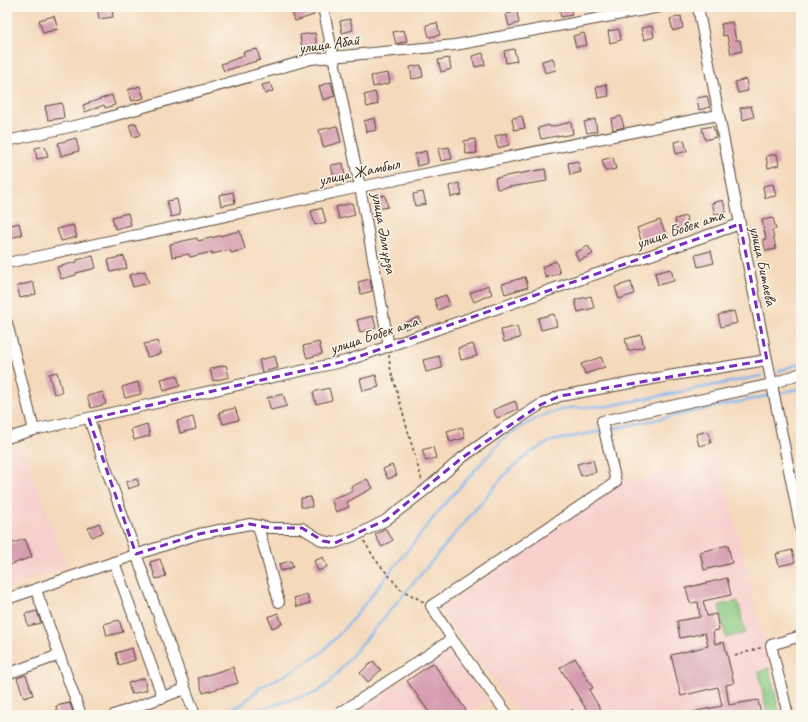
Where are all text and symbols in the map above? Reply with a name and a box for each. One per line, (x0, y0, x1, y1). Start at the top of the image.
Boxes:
street label: улица Абай (296, 30, 362, 58)
street label: улица Жамбыл (316, 153, 402, 190)
street label: улица Әлмұрза (367, 190, 401, 276)
street label: улица Бобек ата (633, 204, 727, 254)
street label: улица Битаева (745, 223, 781, 309)
street label: улица Бобек ата (326, 311, 421, 359)

